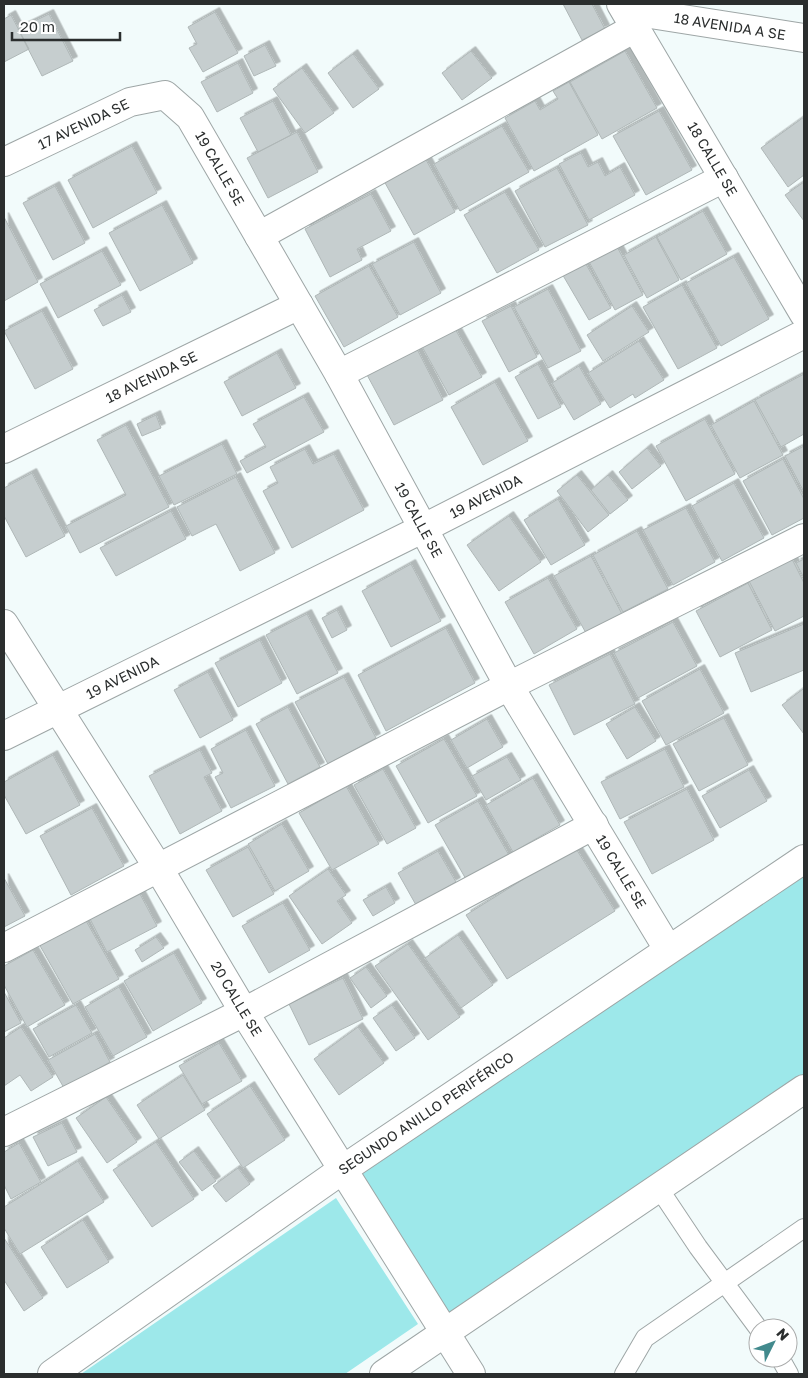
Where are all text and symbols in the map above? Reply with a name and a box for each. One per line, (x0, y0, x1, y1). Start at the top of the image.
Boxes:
street label: 18 AVENIDA A SE (673, 9, 787, 43)
scale bar (12, 10, 120, 42)
text: 20 m (20, 17, 55, 35)
street label: 17 AVENIDA SE (35, 95, 131, 153)
street label: 18 CALLE SE (685, 119, 741, 199)
street label: 19 CALLE SE (192, 128, 248, 208)
street label: 18 AVENIDA SE (103, 347, 200, 406)
street label: 19 AVENIDA (447, 470, 525, 522)
street label: 19 CALLE SE (392, 479, 446, 560)
street label: 19 AVENIDA (83, 652, 162, 702)
street label: 19 CALLE SE (593, 832, 650, 911)
street label: 20 CALLE SE (208, 958, 266, 1039)
street label: SEGUNDO ANILLO PERIFÉRICO (335, 1048, 517, 1178)
north arrow (748, 1318, 798, 1368)
text: N (773, 1324, 793, 1344)

